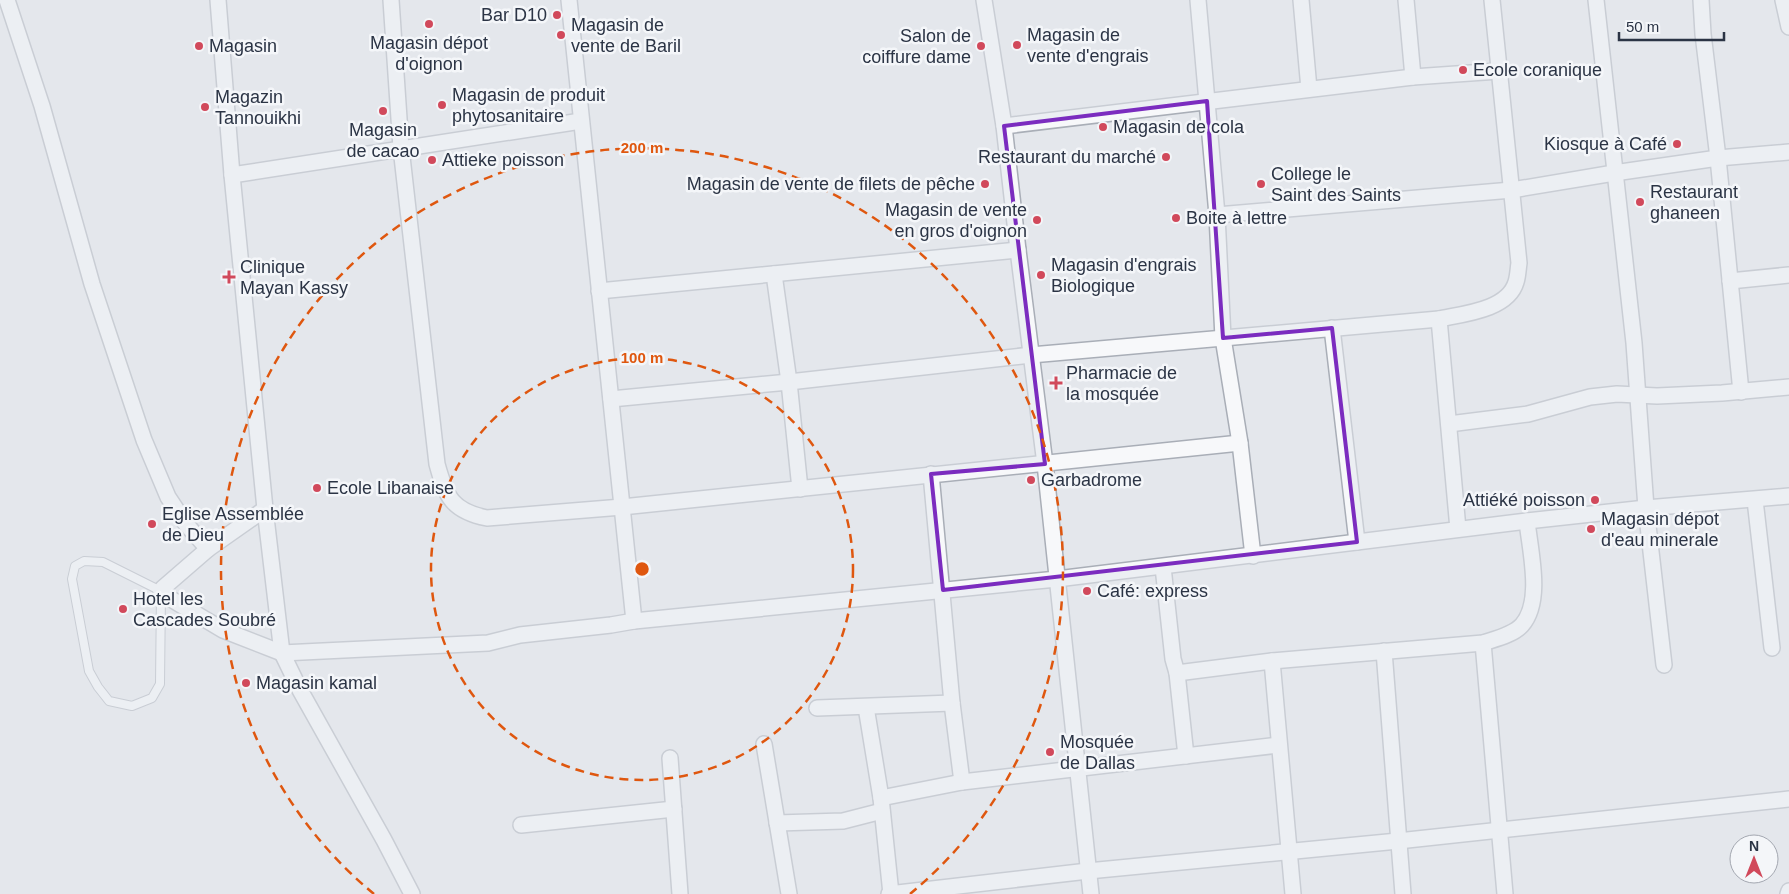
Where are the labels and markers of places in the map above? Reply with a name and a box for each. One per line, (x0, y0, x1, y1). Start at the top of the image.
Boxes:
place label: Bar D10 (481, 5, 547, 25)
marker: Bar D10 (551, 9, 563, 21)
place label: Magasin de vente de Baril (571, 15, 681, 56)
marker: Magasin dépot d'oignon (423, 18, 435, 30)
place label: Magasin de vente d'engrais (1027, 25, 1149, 66)
place label: Salon de coiffure dame (862, 26, 971, 67)
marker: Magasin de vente de Baril (555, 29, 567, 41)
place label: Magasin dépot d'oignon (370, 33, 488, 74)
place label: Magasin (209, 36, 277, 56)
marker: Magasin de vente d'engrais (1011, 39, 1023, 51)
marker: Magasin (193, 40, 205, 52)
marker: Salon de coiffure dame (975, 40, 987, 52)
place label: Ecole coranique (1473, 60, 1602, 80)
marker: Ecole coranique (1457, 64, 1469, 76)
place label: Magasin de produit phytosanitaire (452, 85, 605, 126)
place label: Magazin Tannouikhi (215, 87, 301, 128)
marker: Magasin de produit phytosanitaire (436, 99, 448, 111)
marker: Magazin Tannouikhi (199, 101, 211, 113)
marker: Magasin de cacao (377, 105, 389, 117)
place label: Magasin de cola (1113, 117, 1245, 137)
place label: Magasin de cacao (346, 120, 420, 161)
marker: Magasin de cola (1097, 121, 1109, 133)
place label: Kiosque à Café (1544, 134, 1667, 154)
marker: Kiosque à Café (1671, 138, 1683, 150)
place label: Restaurant du marché (978, 147, 1156, 167)
place label: Attieke poisson (442, 150, 564, 170)
marker: Restaurant du marché (1160, 151, 1172, 163)
marker: Attieke poisson (426, 154, 438, 166)
place label: College le Saint des Saints (1271, 164, 1401, 205)
place label: Magasin de vente de filets de pêche (687, 174, 975, 194)
marker: Magasin de vente de filets de pêche (979, 178, 991, 190)
marker: College le Saint des Saints (1255, 178, 1267, 190)
place label: Restaurant ghaneen (1650, 182, 1738, 223)
marker: Restaurant ghaneen (1634, 196, 1646, 208)
place label: Magasin de vente en gros d'oignon (885, 200, 1027, 241)
place label: Boite à lettre (1186, 208, 1287, 228)
marker: Boite à lettre (1170, 212, 1182, 224)
marker: Magasin de vente en gros d'oignon (1031, 214, 1043, 226)
place label: Magasin d'engrais Biologique (1051, 255, 1197, 296)
place label: Clinique Mayan Kassy (240, 257, 348, 298)
marker: Magasin d'engrais Biologique (1035, 269, 1047, 281)
marker: Clinique Mayan Kassy (222, 270, 236, 284)
place label: Pharmacie de la mosquée (1066, 363, 1177, 404)
marker: Pharmacie de la mosquée (1050, 377, 1062, 389)
place label: Garbadrome (1041, 470, 1142, 490)
marker: Garbadrome (1025, 474, 1037, 486)
place label: Ecole Libanaise (327, 478, 454, 498)
marker: Ecole Libanaise (311, 482, 323, 494)
place label: Attiéké poisson (1463, 490, 1585, 510)
marker: Attiéké poisson (1589, 494, 1601, 506)
place label: Eglise Assemblée de Dieu (162, 504, 304, 545)
place label: Magasin dépot d'eau minerale (1601, 509, 1719, 550)
marker: Eglise Assemblée de Dieu (146, 518, 158, 530)
marker: Magasin dépot d'eau minerale (1585, 523, 1597, 535)
centre of rings (633, 560, 651, 578)
place label: Café: express (1097, 581, 1208, 601)
marker: Café: express (1081, 585, 1093, 597)
place label: Hotel les Cascades Soubré (133, 589, 276, 630)
marker: Hotel les Cascades Soubré (117, 603, 129, 615)
place label: Magasin kamal (256, 673, 377, 693)
marker: Magasin kamal (240, 677, 252, 689)
place label: Mosquée de Dallas (1060, 732, 1135, 773)
marker: Mosquée de Dallas (1044, 746, 1056, 758)

